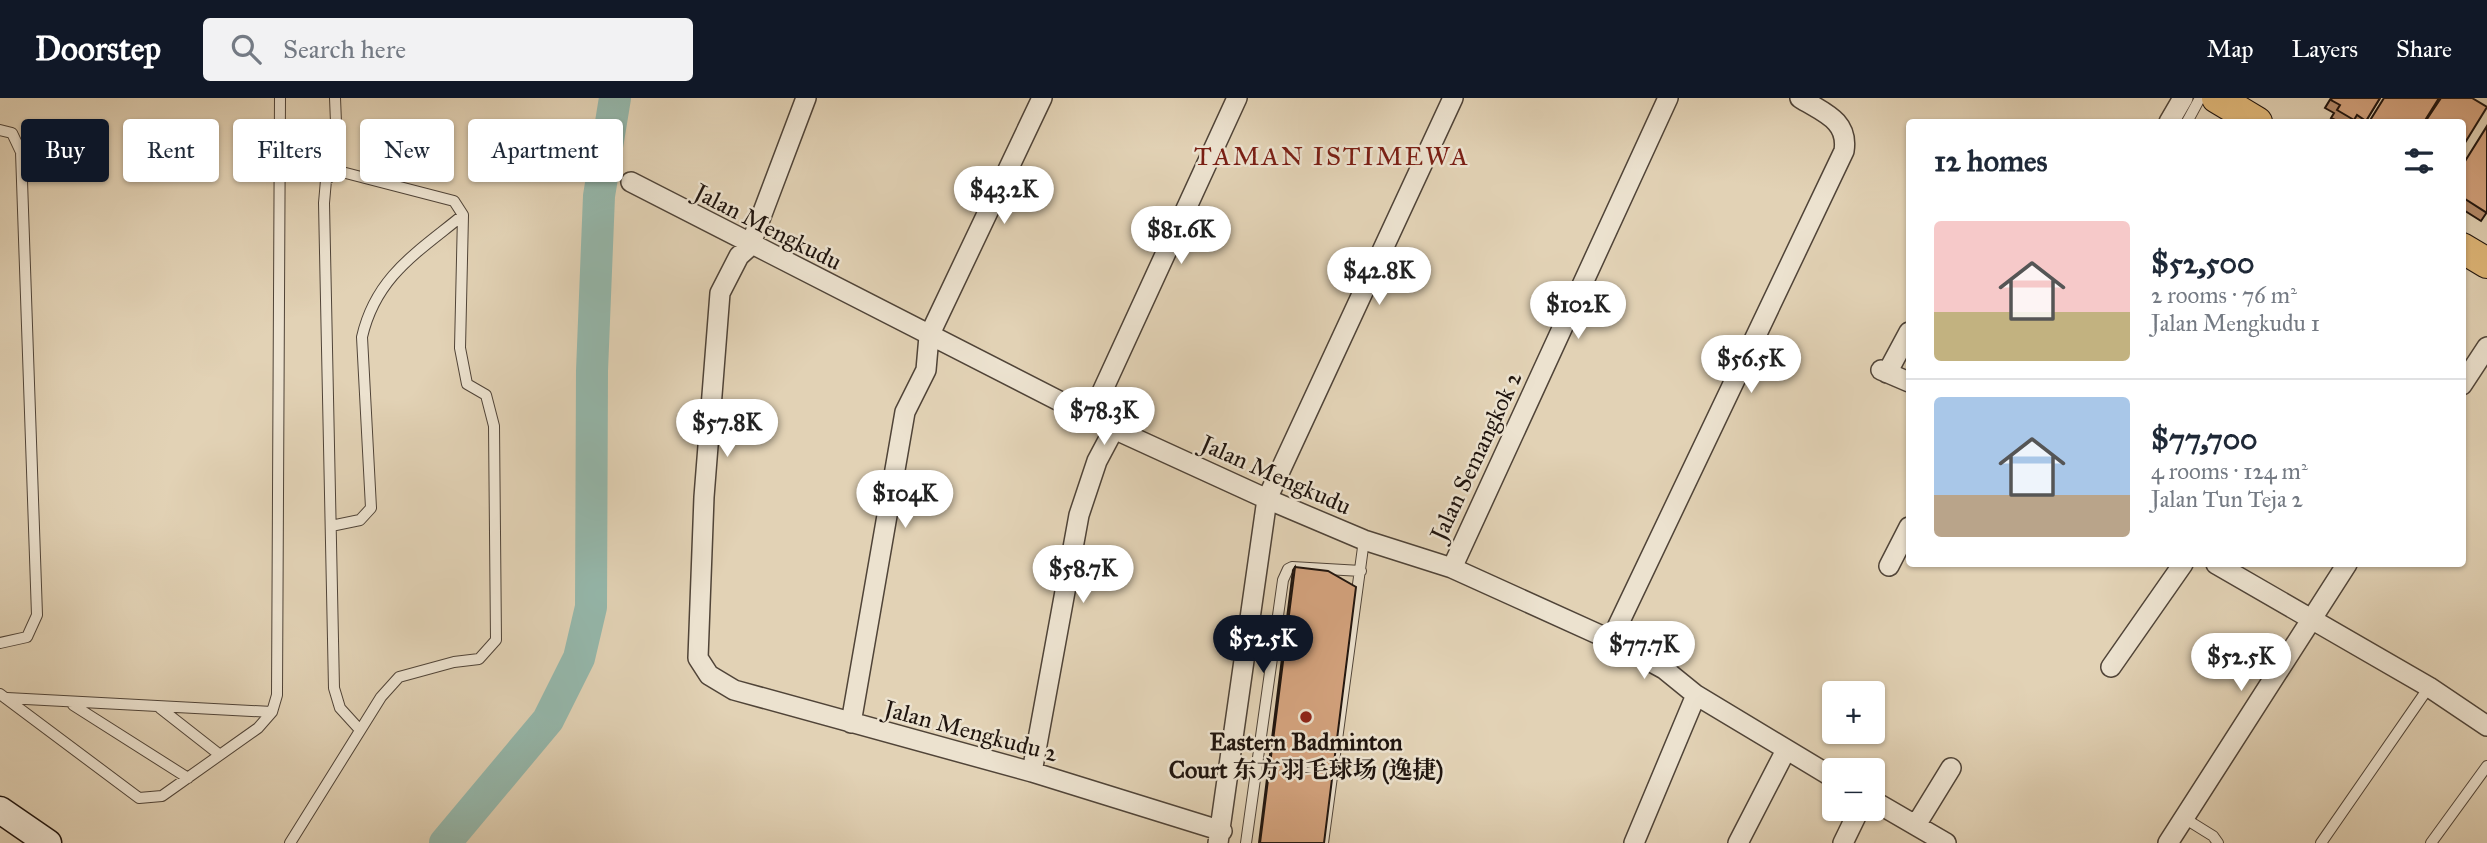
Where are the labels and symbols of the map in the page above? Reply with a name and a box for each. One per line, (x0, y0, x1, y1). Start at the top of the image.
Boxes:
district label: TAMAN ISTIMEWA (1194, 140, 1470, 172)
pin: $43.2K (947, 166, 1061, 226)
street label: Jalan Mengkudu (687, 176, 847, 277)
pin: $81.6K (1124, 206, 1238, 266)
pin: $42.8K (1322, 248, 1436, 307)
pin: $102K (1529, 282, 1627, 341)
pin: $56.5K (1694, 336, 1808, 395)
street label: Jalan Semangkok 2 (1422, 366, 1528, 548)
pin: $78.3K (1047, 388, 1161, 447)
pin: $57.8K (670, 400, 784, 459)
street label: Jalan Mengkudu (1193, 427, 1356, 522)
pin: $104K (856, 470, 954, 530)
pin: $58.7K (1026, 546, 1140, 605)
pin: $52.5K (1206, 616, 1320, 675)
pin: $77.7K (1587, 622, 1701, 681)
pin: $52.5K (2184, 634, 2298, 693)
street label: Jalan Mengkudu 2 (878, 693, 1061, 769)
marker: Eastern Badminton Court 东方羽毛球场 (逸捷) (1298, 709, 1314, 725)
place label: Eastern Badminton Court 东方羽毛球场 (逸捷) (1169, 727, 1443, 785)

